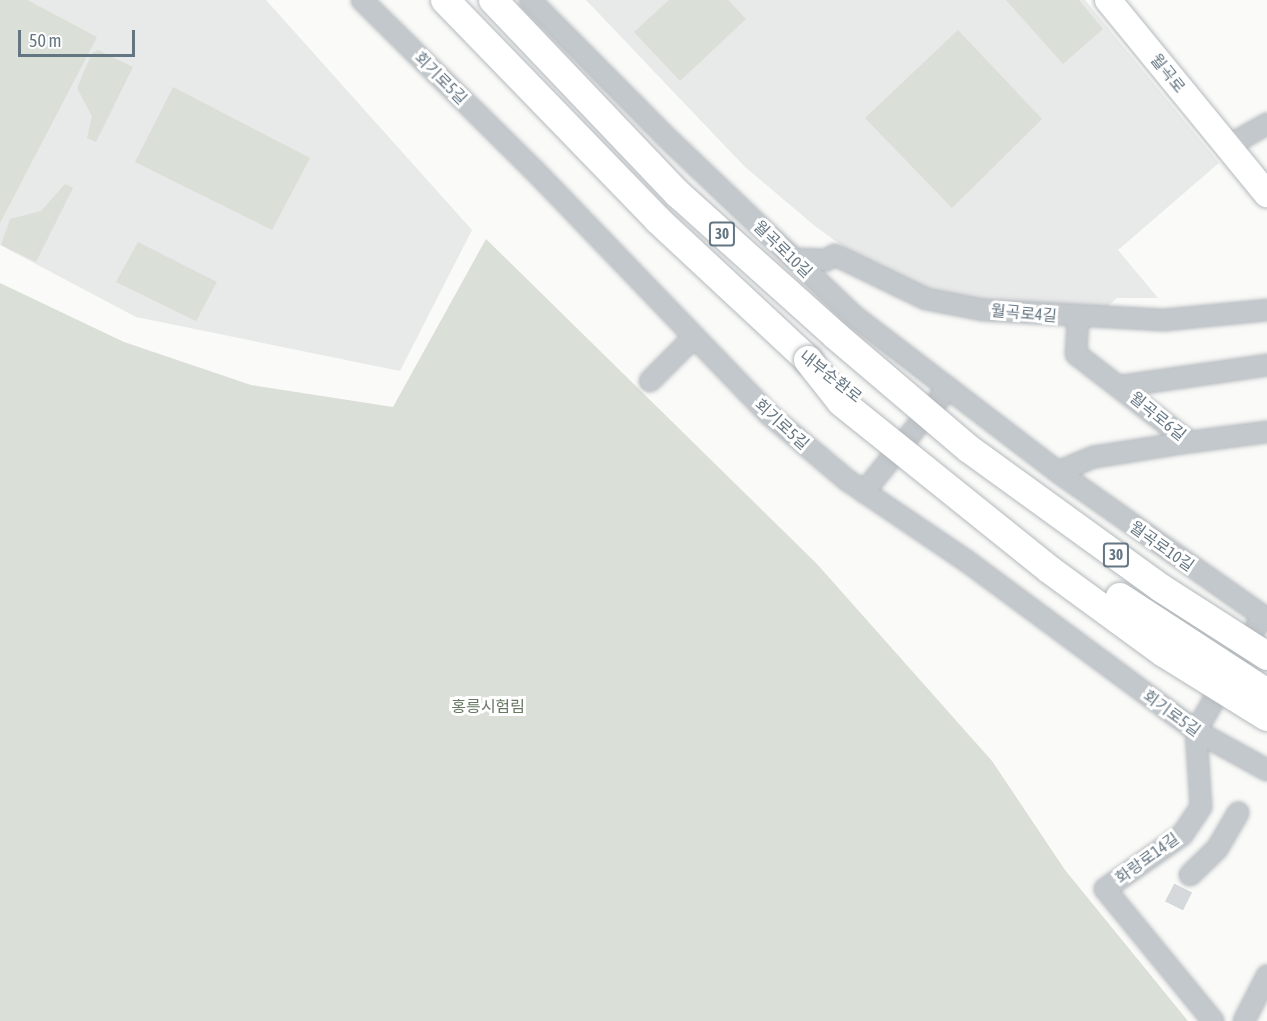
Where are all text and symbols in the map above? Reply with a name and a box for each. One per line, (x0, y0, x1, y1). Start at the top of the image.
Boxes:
scale bar (21, 18, 138, 56)
text: 50 m (29, 30, 61, 51)
street label: 회기로5길 (411, 48, 471, 108)
street label: 월곡로 (1147, 50, 1189, 96)
street label: 월곡로10길 (750, 216, 816, 282)
road number: 30 (708, 222, 736, 246)
street label: 월곡로4길 (990, 301, 1058, 325)
street label: 내부순환로 (796, 346, 866, 406)
street label: 월곡로6길 (1126, 388, 1190, 444)
street label: 회기로5길 (751, 395, 813, 453)
street label: 월곡로10길 (1126, 517, 1198, 575)
road number: 30 (1102, 543, 1130, 567)
street label: 회기로5길 (1139, 686, 1205, 740)
park label: 홍릉시험림 (451, 696, 525, 716)
street label: 화랑로14길 (1111, 829, 1183, 887)

